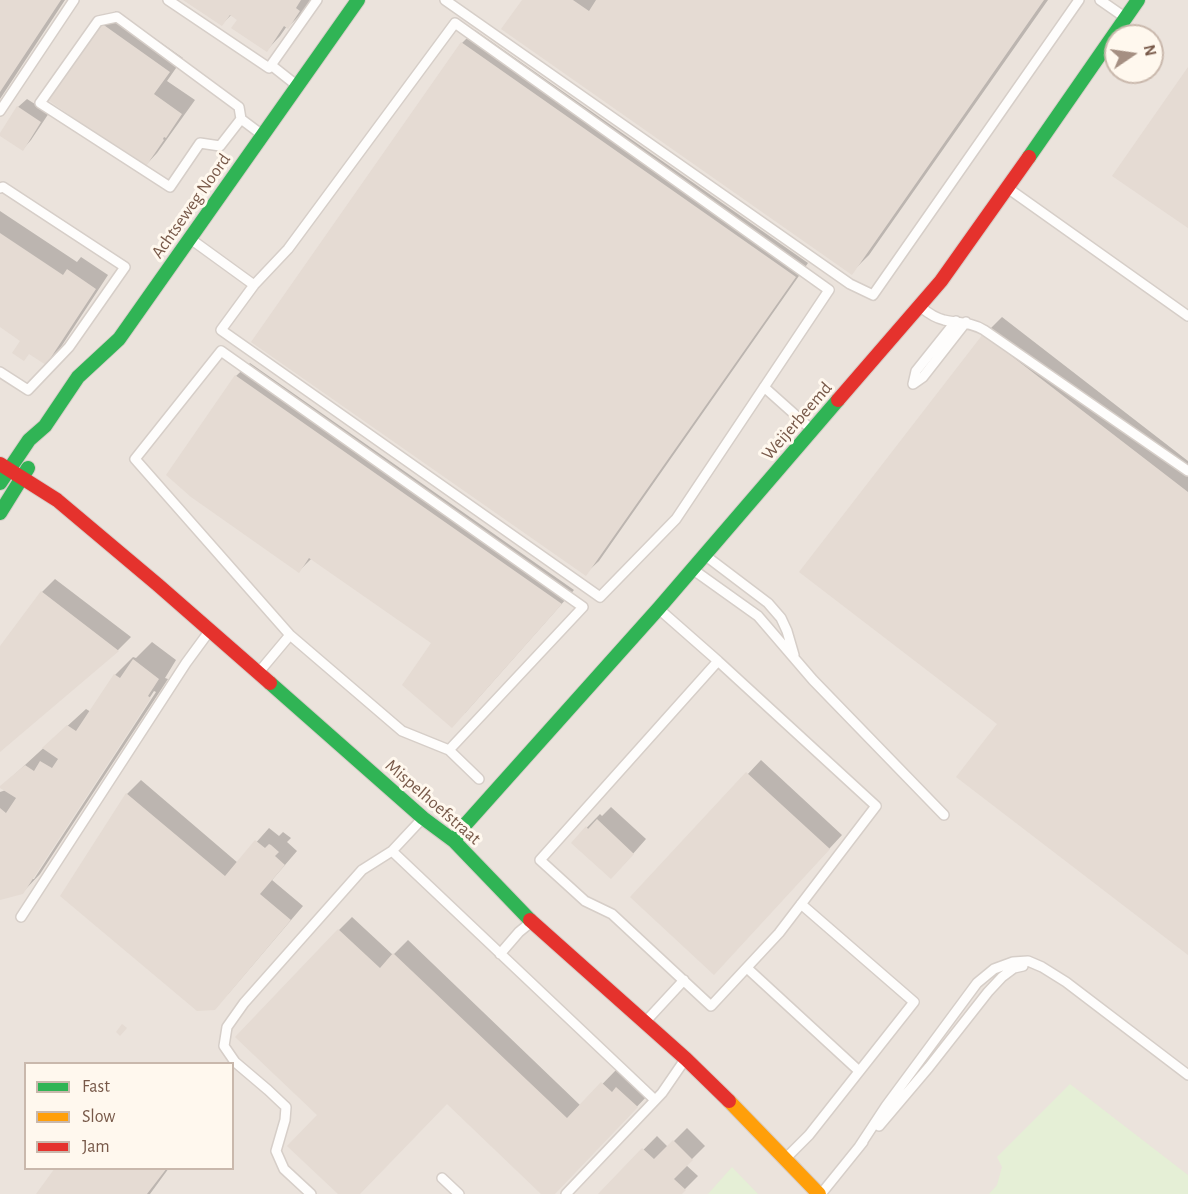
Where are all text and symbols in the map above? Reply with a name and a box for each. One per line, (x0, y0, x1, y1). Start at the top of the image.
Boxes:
north arrow (1104, 24, 1164, 84)
text: N (1141, 43, 1159, 58)
street label: Achtseweg Noord (147, 149, 235, 263)
street label: Weijerbeemd (757, 378, 837, 464)
street label: Mispelhoefstraat (381, 755, 485, 849)
legend (24, 1062, 234, 1170)
text: Fast (82, 1078, 110, 1096)
text: Slow (82, 1108, 115, 1126)
text: Jam (82, 1138, 110, 1156)

